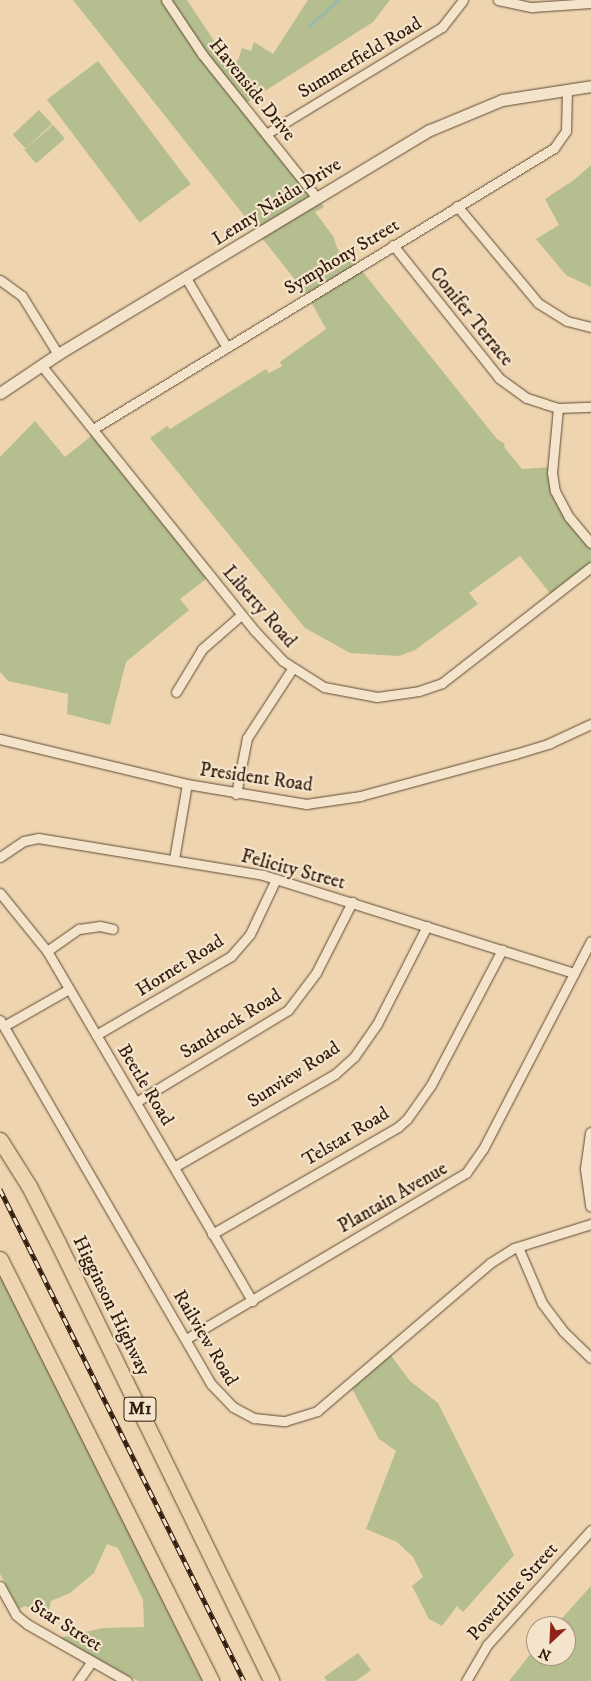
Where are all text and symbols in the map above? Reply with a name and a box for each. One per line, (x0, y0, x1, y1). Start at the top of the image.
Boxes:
street label: Summerfield Road (294, 12, 426, 104)
street label: Havenside Drive (204, 34, 300, 146)
street label: Lenny Naidu Drive (208, 153, 346, 251)
street label: Symphony Street (281, 214, 403, 300)
street label: Conifer Terrace (424, 263, 518, 371)
street label: Liberty Road (217, 561, 301, 653)
street label: President Road (198, 759, 314, 797)
street label: Felicity Street (238, 845, 348, 895)
street label: Hornet Road (132, 930, 228, 1002)
street label: Sandrock Road (176, 984, 286, 1064)
street label: Sunview Road (243, 1037, 345, 1113)
street label: Beetle Road (112, 1040, 178, 1130)
street label: Telstar Road (299, 1102, 393, 1172)
street label: Plantain Avenue (334, 1158, 452, 1238)
street label: Higginson Highway (67, 1232, 155, 1380)
street label: Railview Road (167, 1286, 243, 1390)
road number: M1 (122, 1394, 158, 1425)
street label: Powerline Street (463, 1538, 563, 1646)
street label: Star Street (26, 1595, 106, 1657)
north arrow (526, 1616, 576, 1666)
text: N (536, 1643, 554, 1664)

